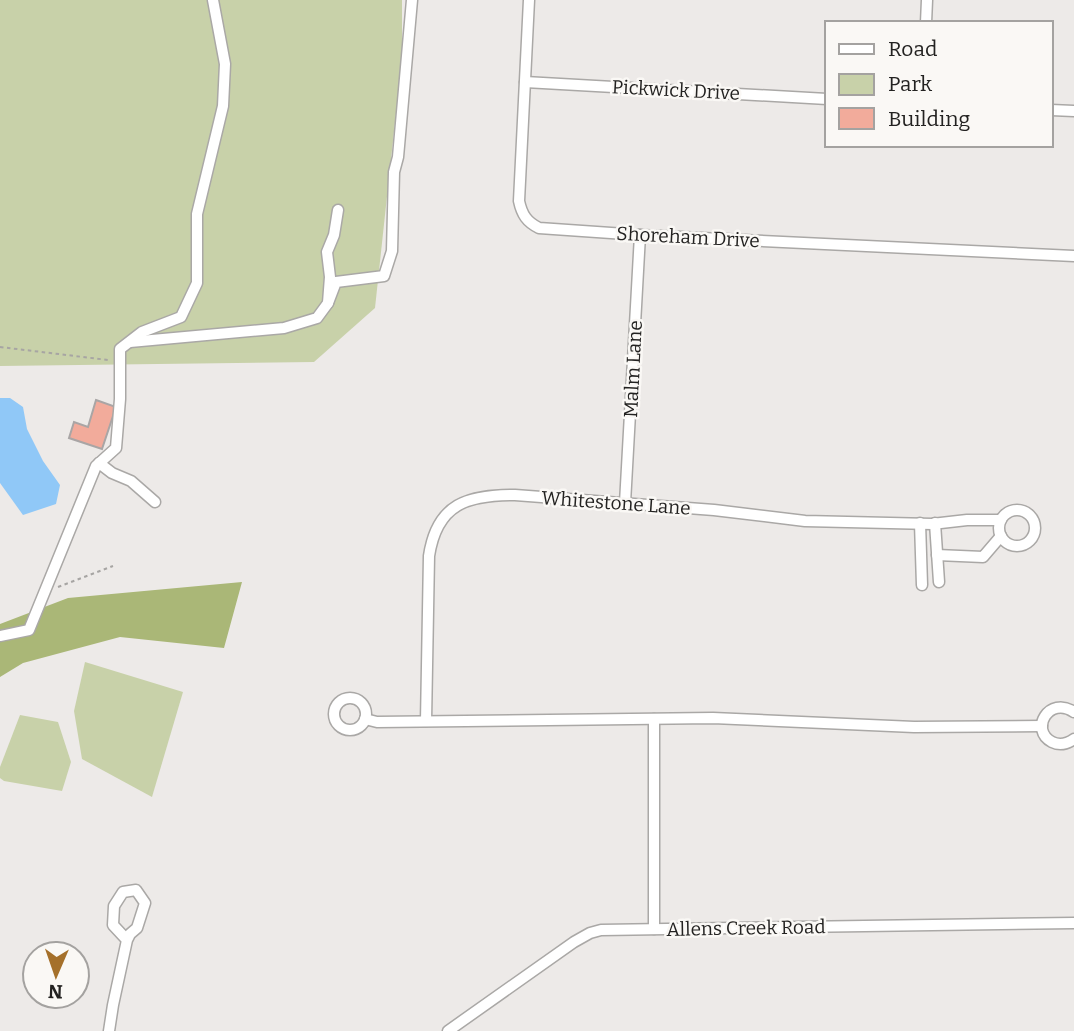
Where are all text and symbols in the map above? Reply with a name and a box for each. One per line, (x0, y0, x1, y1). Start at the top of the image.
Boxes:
legend (825, 21, 1053, 147)
text: Road (888, 36, 937, 62)
text: Park (888, 71, 932, 97)
street label: Pickwick Drive (611, 75, 741, 105)
text: Building (888, 106, 971, 132)
street label: Shoreham Drive (616, 222, 760, 252)
street label: Malm Lane (619, 320, 647, 418)
street label: Whitestone Lane (541, 486, 691, 520)
street label: Allens Creek Road (666, 915, 826, 941)
north arrow (21, 940, 91, 1010)
text: N (47, 980, 63, 1003)

